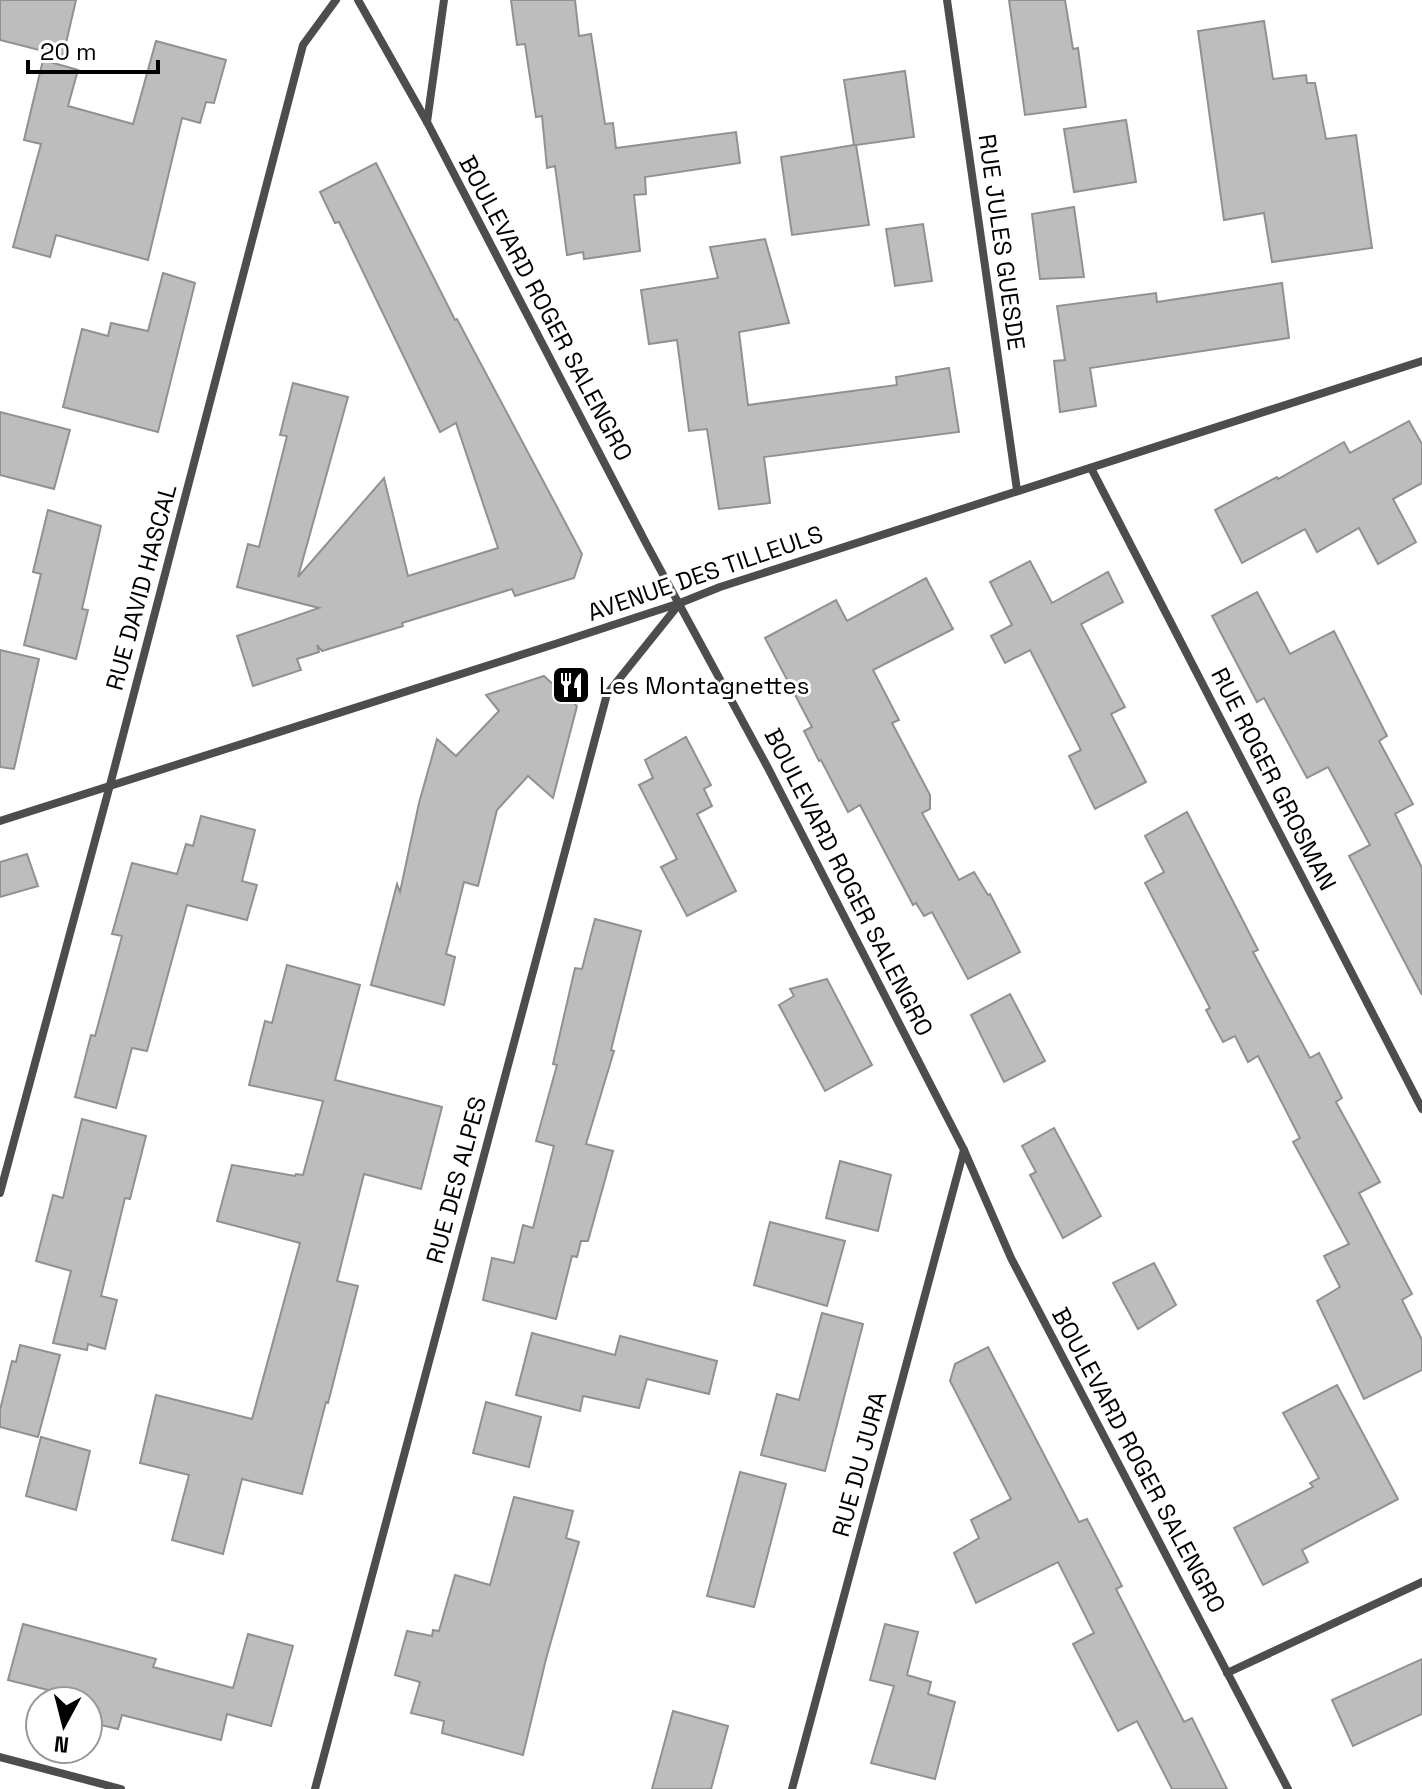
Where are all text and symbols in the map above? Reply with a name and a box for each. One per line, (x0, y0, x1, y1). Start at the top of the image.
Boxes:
scale bar (28, 24, 158, 74)
text: 20 m (40, 36, 97, 67)
street label: RUE JULES GUESDE (971, 132, 1033, 352)
street label: BOULEVARD ROGER SALENGRO (452, 150, 640, 466)
street label: RUE DAVID HASCAL (99, 481, 183, 693)
street label: AVENUE DES TILLEULS (583, 518, 827, 628)
street label: RUE ROGER GROSMAN (1204, 662, 1344, 896)
restaurant icon: Les Montagnettes (550, 664, 592, 706)
place label: Les Montagnettes (599, 670, 809, 701)
street label: BOULEVARD ROGER SALENGRO (758, 723, 940, 1041)
street label: RUE DES ALPES (419, 1093, 493, 1267)
street label: BOULEVARD ROGER SALENGRO (1045, 1302, 1233, 1618)
street label: RUE DU JURA (825, 1388, 893, 1540)
north arrow (24, 1685, 104, 1765)
text: N (53, 1730, 71, 1760)

